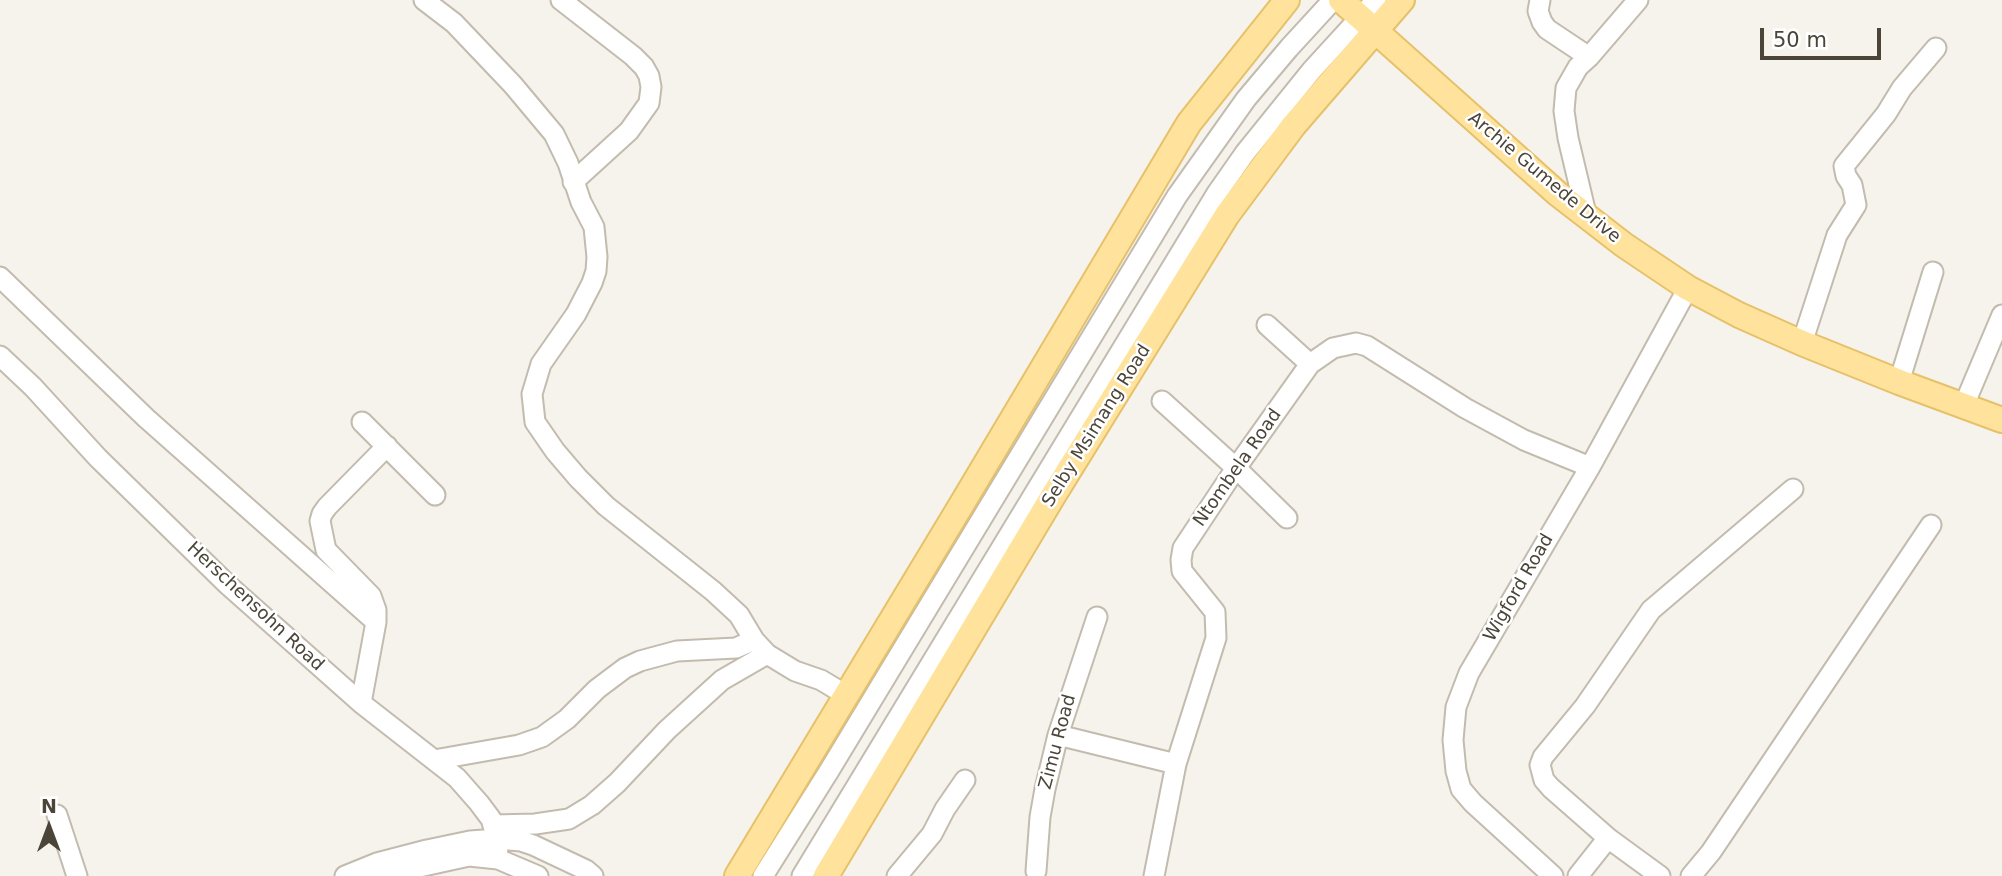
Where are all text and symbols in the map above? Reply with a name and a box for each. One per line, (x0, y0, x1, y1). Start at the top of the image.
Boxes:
scale bar (1764, 14, 1885, 58)
text: 50 m (1773, 28, 1827, 52)
street label: Archie Gumede Drive (1463, 108, 1625, 248)
street label: Selby Msimang Road (1038, 341, 1156, 511)
street label: Ntombela Road (1189, 405, 1287, 531)
street label: Wigford Road (1480, 530, 1558, 646)
street label: Herschensohn Road (182, 538, 328, 676)
street label: Zimu Road (1035, 692, 1081, 792)
north arrow (14, 792, 84, 862)
text: N (41, 795, 57, 817)

